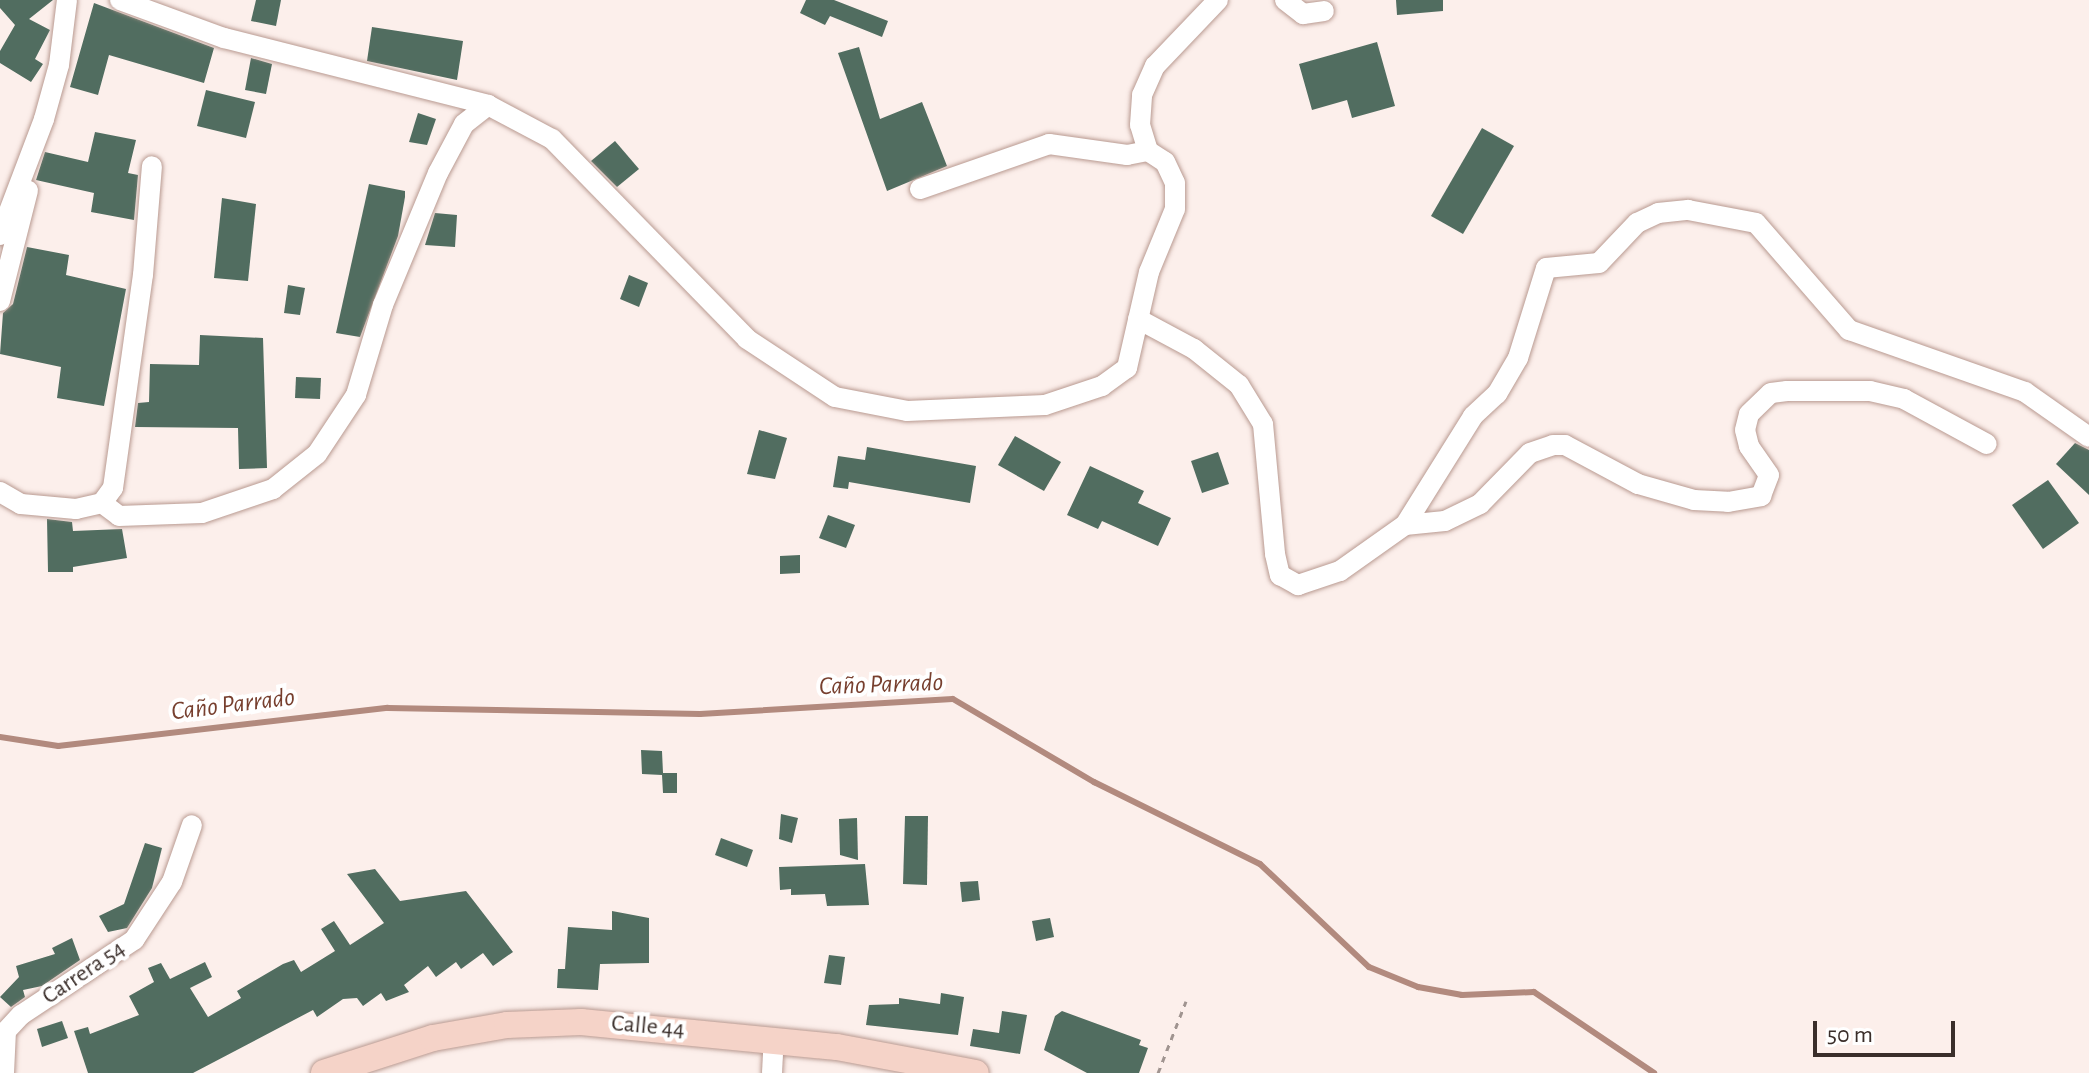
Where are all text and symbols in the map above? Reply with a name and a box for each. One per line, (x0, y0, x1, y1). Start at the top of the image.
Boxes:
water label: Caño Parrado (818, 667, 944, 703)
water label: Caño Parrado (169, 682, 297, 728)
street label: Carrera 54 (37, 935, 131, 1011)
scale bar (1817, 1005, 1959, 1055)
street label: Calle 44 (610, 1009, 686, 1045)
text: 50 m (1827, 1023, 1873, 1047)

